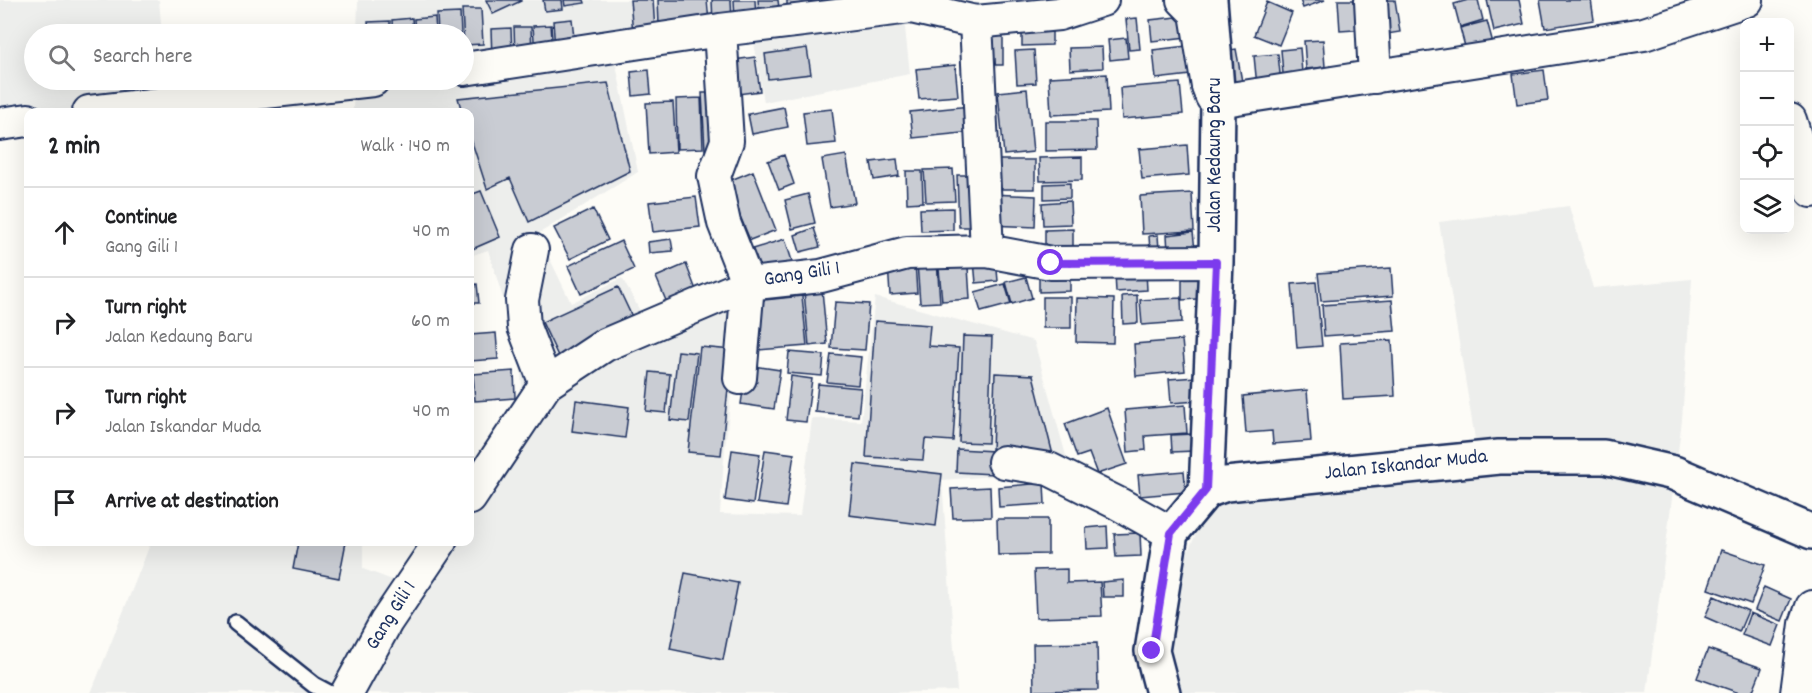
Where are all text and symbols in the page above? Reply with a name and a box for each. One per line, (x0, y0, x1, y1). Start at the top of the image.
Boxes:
map controls (1740, 18, 1794, 234)
button: + (1740, 18, 1794, 72)
search box (24, 24, 474, 90)
icon: search (45, 41, 78, 74)
text: Search here (93, 42, 192, 73)
button: − (1740, 72, 1794, 126)
street label: Jalan Kedaung Baru (1201, 78, 1231, 232)
button: locate (1740, 126, 1794, 180)
text: 2 min (48, 129, 100, 166)
text: Walk · 140 m (361, 133, 450, 161)
button: layers (1740, 180, 1794, 234)
text: Continue (105, 203, 177, 234)
icon: ahead (48, 216, 81, 249)
text: 40 m (412, 218, 450, 246)
text: Gang Gili 1 (105, 234, 178, 262)
route start (1037, 249, 1063, 275)
street label: Gang Gili 1 (762, 254, 842, 296)
text: Turn right (105, 293, 187, 324)
icon: right (48, 306, 81, 339)
text: 60 m (411, 308, 450, 336)
text: Jalan Kedaung Baru (105, 324, 253, 352)
text: Turn right (105, 383, 187, 414)
icon: right (48, 396, 81, 429)
text: 40 m (412, 398, 450, 426)
text: Jalan Iskandar Muda (105, 414, 261, 442)
street label: Jalan Iskandar Muda (1323, 442, 1490, 489)
icon: arrive (48, 486, 81, 519)
text: Arrive at destination (105, 487, 279, 518)
street label: Gang Gili 1 (359, 575, 425, 657)
route end (1138, 637, 1164, 663)

